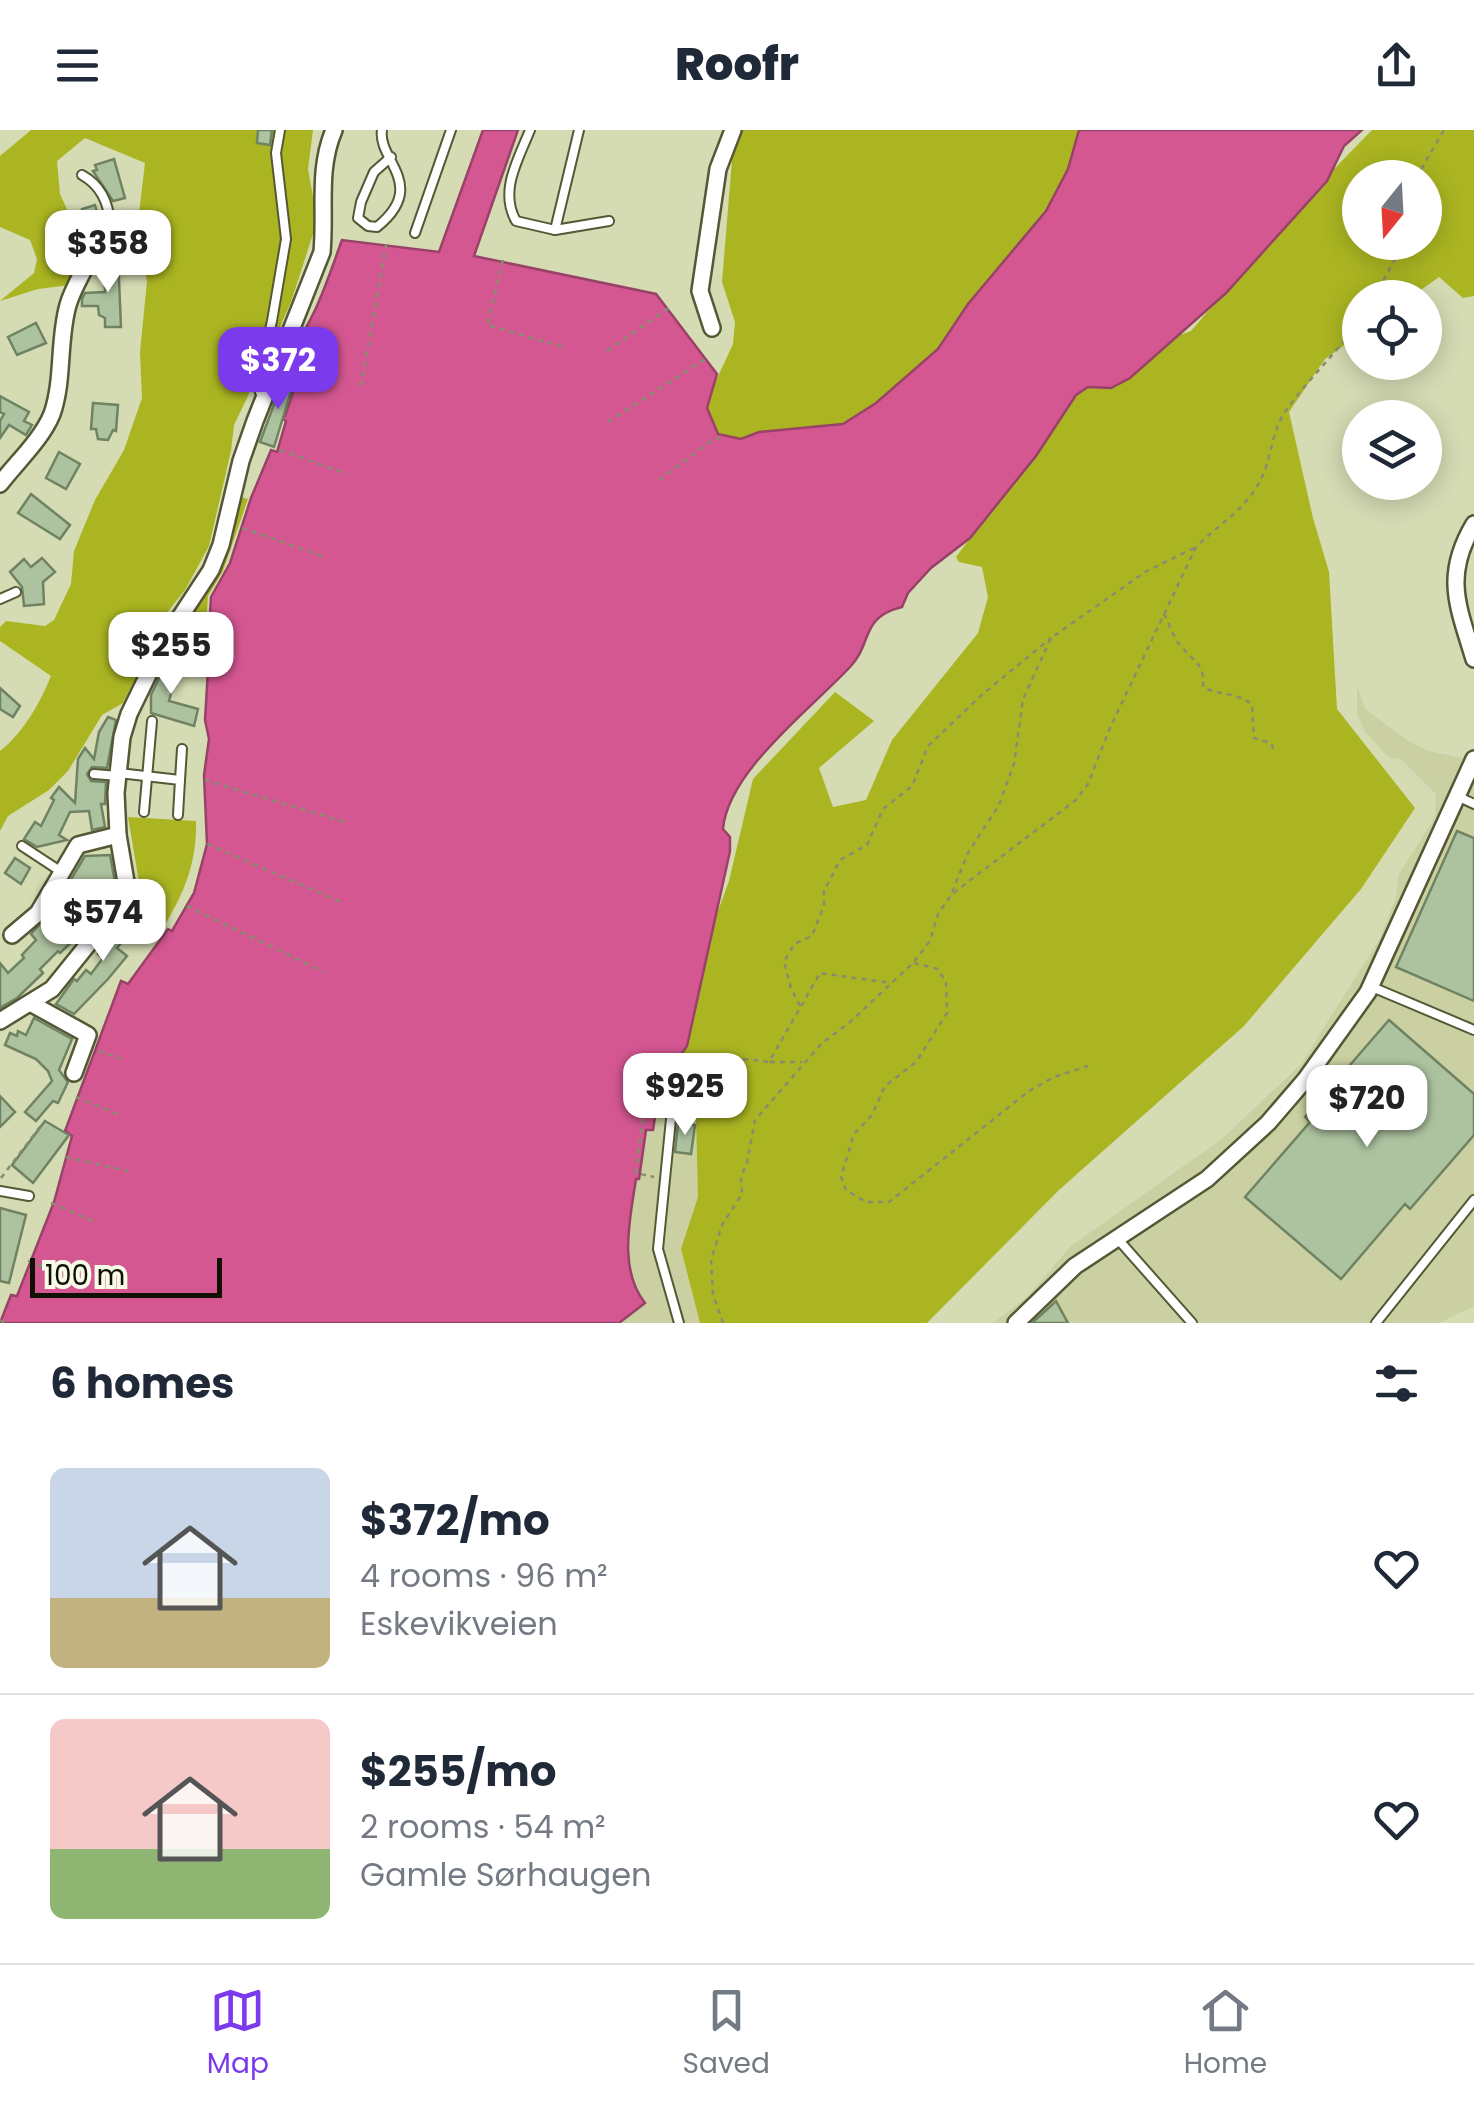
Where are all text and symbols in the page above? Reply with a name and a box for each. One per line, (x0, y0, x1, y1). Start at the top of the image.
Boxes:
text: Roofr (675, 33, 799, 96)
icon: menu (50, 38, 105, 93)
icon: share (1369, 38, 1424, 93)
north arrow (1342, 160, 1442, 260)
map controls (1342, 160, 1442, 500)
pin: $358 (49, 210, 167, 295)
text: $358 (67, 220, 149, 265)
button: locate (1342, 280, 1442, 380)
pin: $372 (219, 327, 337, 412)
text: $372 (240, 337, 316, 382)
button: layers (1342, 400, 1442, 500)
pin: $255 (112, 612, 230, 697)
text: $255 (131, 622, 211, 667)
pin: $574 (44, 879, 162, 964)
text: $574 (63, 889, 143, 934)
pin: $925 (626, 1053, 744, 1138)
text: $925 (645, 1063, 725, 1108)
pin: $720 (1308, 1065, 1426, 1150)
text: $720 (1328, 1075, 1406, 1120)
scale bar (30, 1253, 222, 1298)
text: 100 m (45, 1256, 125, 1295)
text: 6 homes (50, 1354, 235, 1413)
icon: filters (1369, 1356, 1424, 1411)
text: $372/mo (360, 1491, 550, 1550)
icon: home (130, 1508, 250, 1628)
icon: heart (1369, 1541, 1424, 1596)
text: 4 rooms · 96 m² (360, 1553, 608, 1598)
text: Eskevikveien (360, 1601, 558, 1646)
text: $255/mo (360, 1742, 556, 1801)
icon: home (130, 1759, 250, 1879)
icon: heart (1369, 1792, 1424, 1847)
text: 2 rooms · 54 m² (360, 1804, 606, 1849)
text: Gamle Sørhaugen (360, 1852, 652, 1897)
tab: Map (207, 1983, 269, 2085)
tab: Saved (683, 1983, 770, 2085)
tab: Home (1184, 1983, 1267, 2085)

